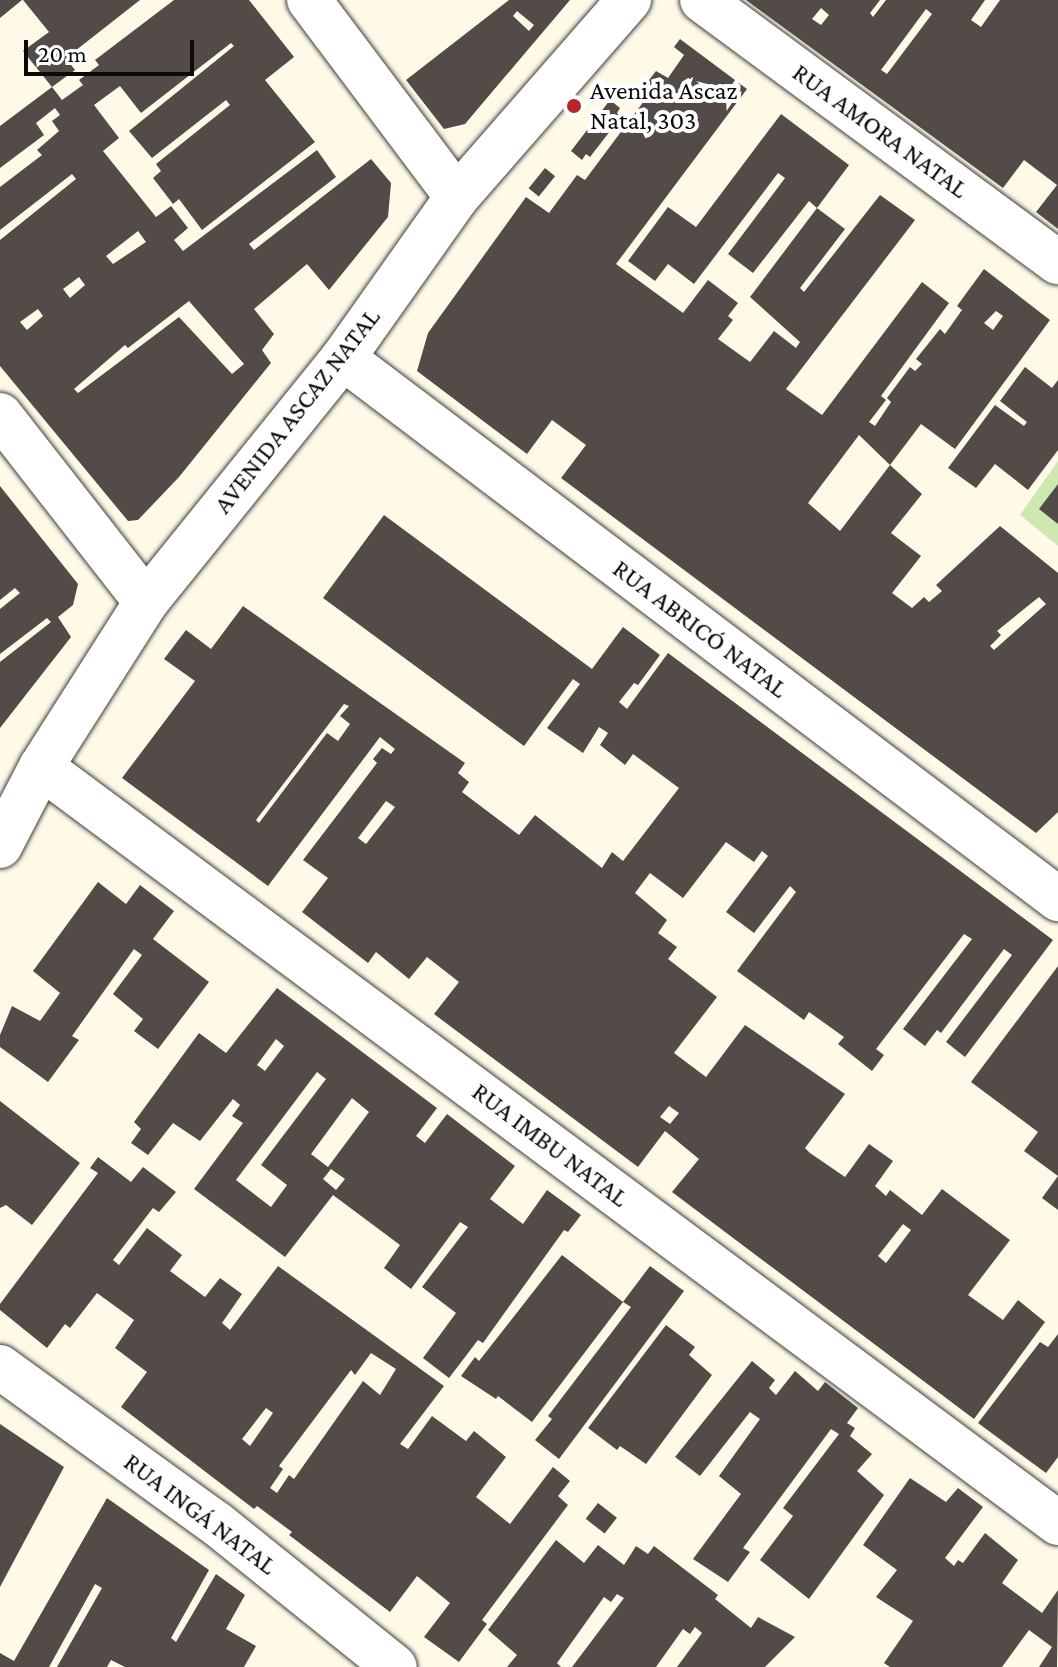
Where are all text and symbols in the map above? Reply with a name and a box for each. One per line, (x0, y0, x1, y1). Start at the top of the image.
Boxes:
scale bar (28, 24, 198, 74)
text: 20 m (38, 40, 87, 67)
street label: RUA AMORA NATAL (786, 57, 974, 205)
place label: Avenida Ascaz Natal, 303 (590, 75, 738, 136)
marker: Avenida Ascaz Natal, 303 (565, 97, 583, 115)
street label: AVENIDA ASCAZ NATAL (207, 302, 387, 520)
street label: RUA ABRICÓ NATAL (606, 553, 794, 705)
street label: RUA IMBU NATAL (466, 1076, 634, 1214)
street label: RUA INGÁ NATAL (117, 1446, 283, 1582)

